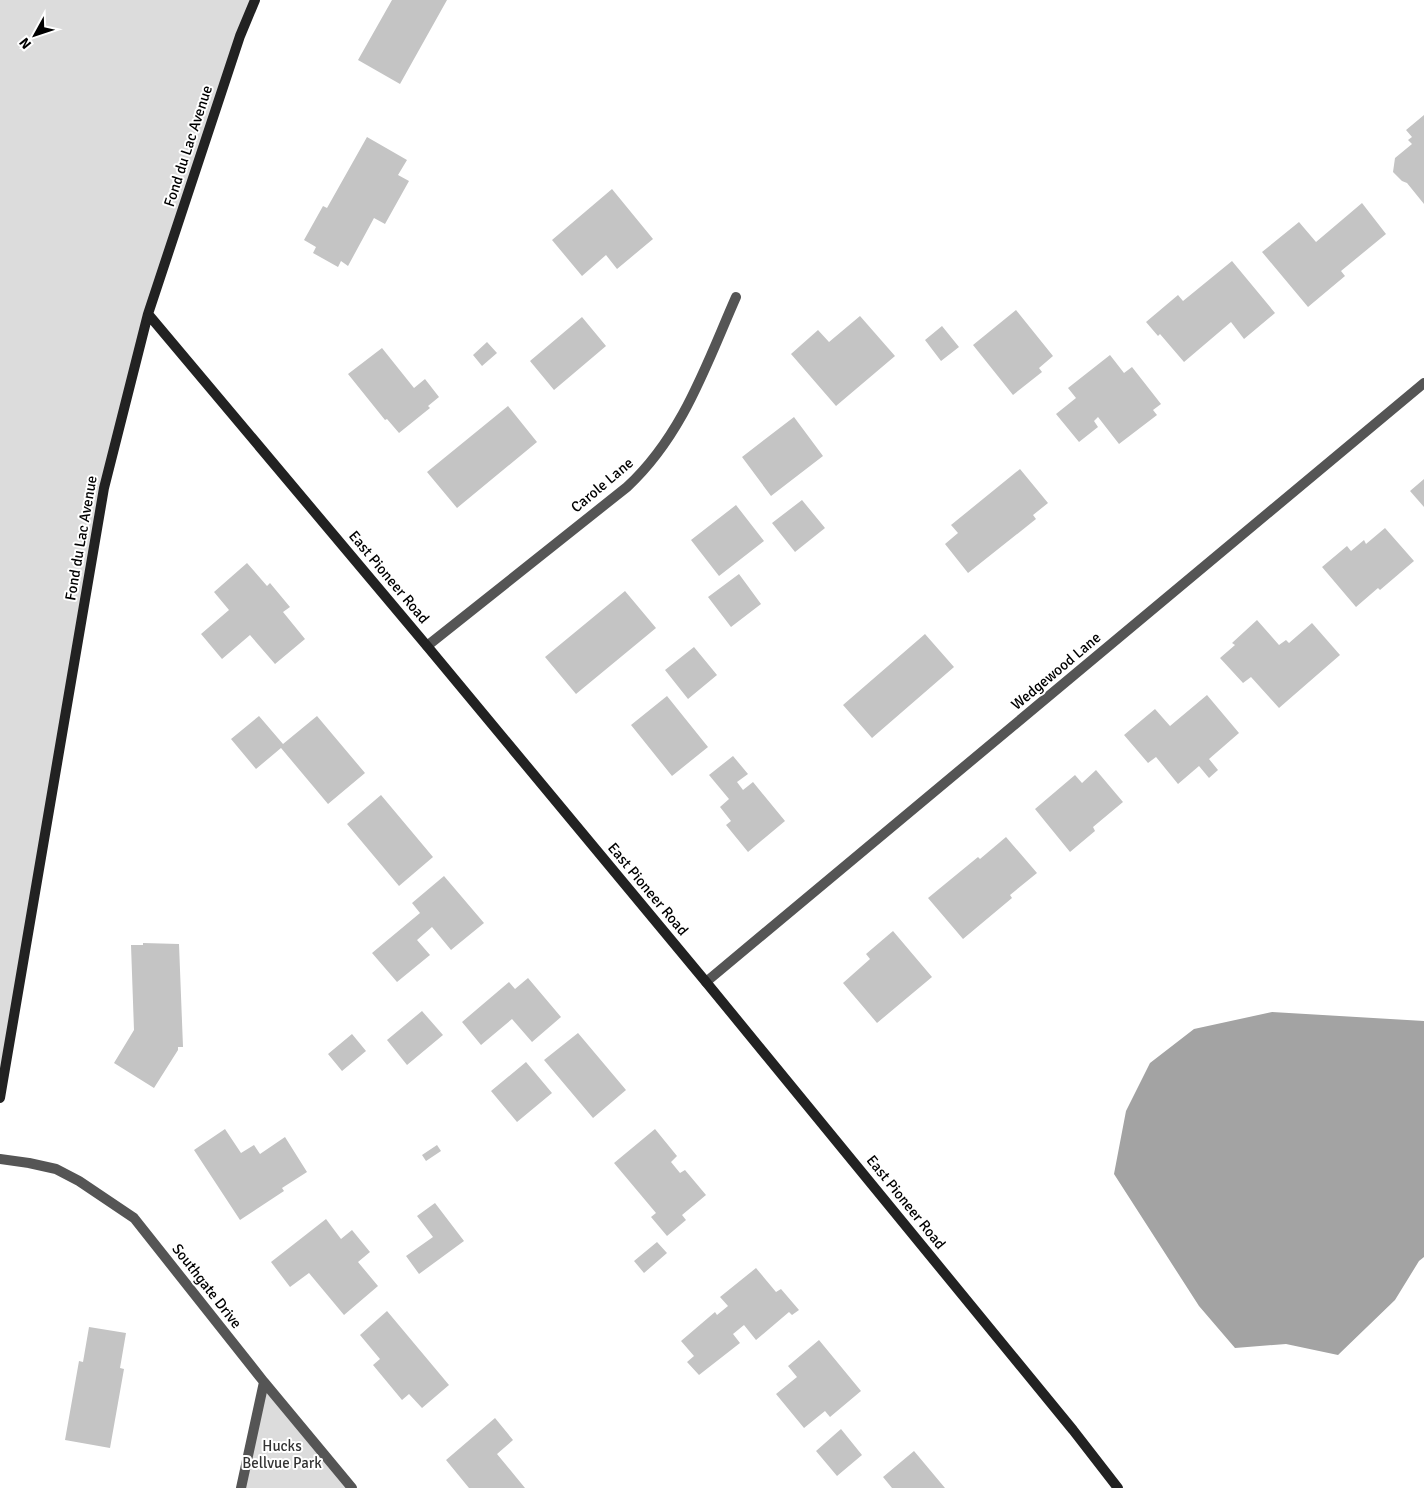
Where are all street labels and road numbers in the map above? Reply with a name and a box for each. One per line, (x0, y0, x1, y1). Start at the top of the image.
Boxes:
street label: Fond du Lac Avenue (160, 83, 216, 209)
street label: Carole Lane (567, 454, 637, 516)
street label: Fond du Lac Avenue (61, 474, 101, 602)
street label: East Pioneer Road (345, 527, 433, 627)
street label: Wedgewood Lane (1008, 628, 1104, 714)
street label: East Pioneer Road (604, 839, 692, 939)
street label: East Pioneer Road (863, 1151, 949, 1253)
street label: Southgate Drive (168, 1240, 246, 1332)

